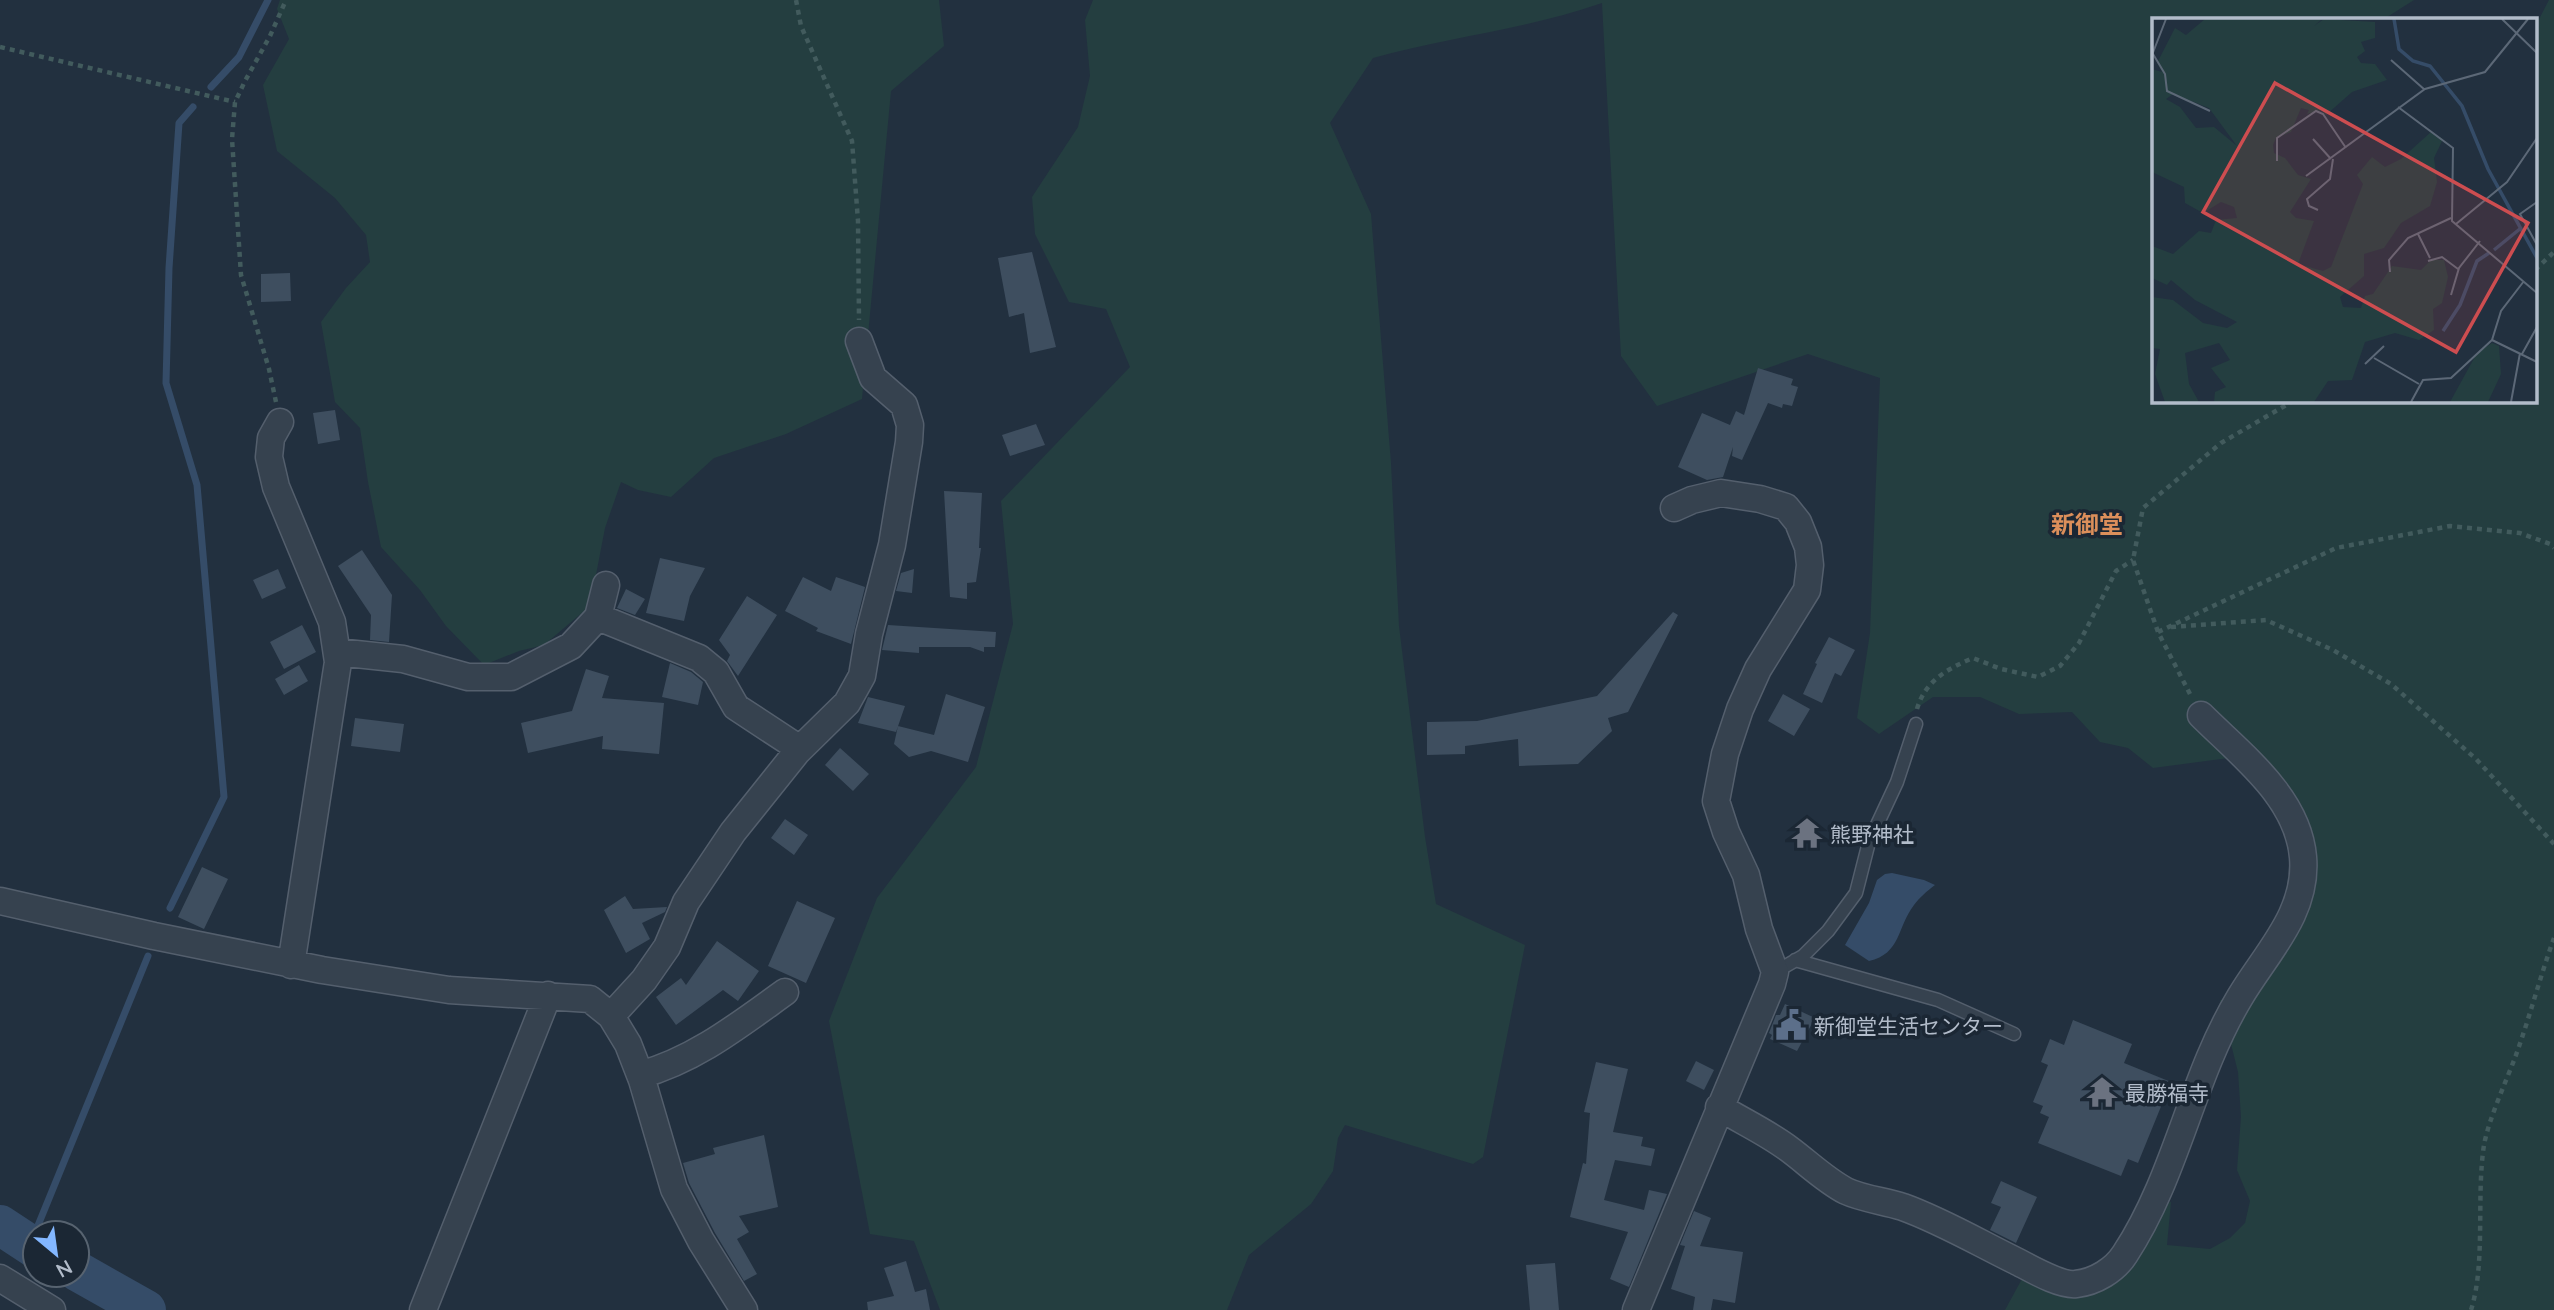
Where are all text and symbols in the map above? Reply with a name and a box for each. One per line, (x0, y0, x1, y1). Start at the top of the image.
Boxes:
inset map (2152, 18, 2536, 402)
district label: 新御堂 (2051, 509, 2123, 538)
temple icon: 熊野神社 (1790, 816, 1824, 850)
place label: 熊野神社 (1830, 821, 1914, 846)
public building icon: 新御堂生活センター (1774, 1008, 1808, 1042)
place label: 新御堂生活センター (1814, 1013, 2003, 1038)
temple icon: 最勝福寺 (2085, 1075, 2119, 1109)
place label: 最勝福寺 (2125, 1080, 2209, 1105)
north arrow (21, 1219, 91, 1289)
text: N (53, 1256, 76, 1283)

